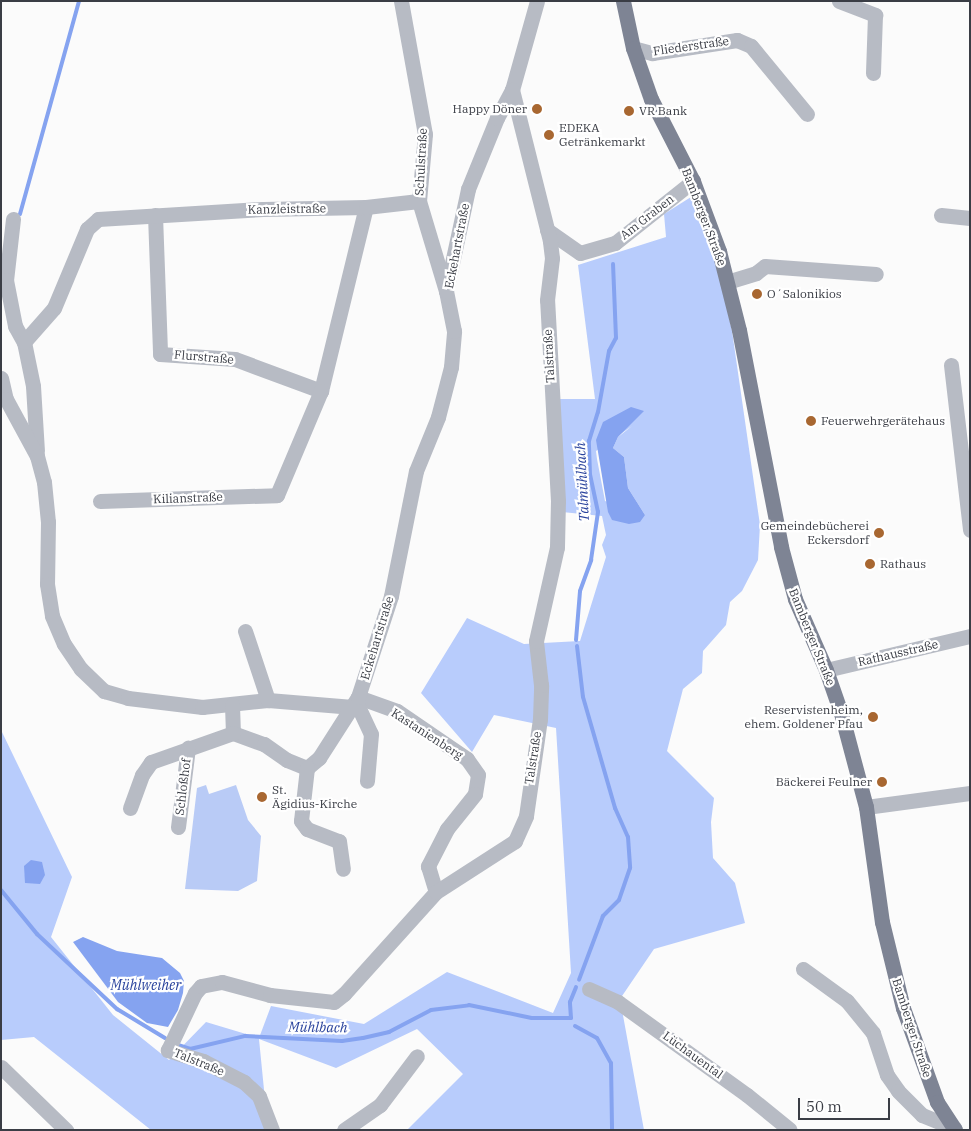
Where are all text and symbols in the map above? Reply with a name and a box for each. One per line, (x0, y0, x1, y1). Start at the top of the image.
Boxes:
street label: Fliederstraße (652, 34, 730, 58)
place label: Happy Döner (452, 102, 527, 116)
marker: Happy Döner (531, 103, 543, 115)
place label: VR Bank (639, 104, 687, 118)
marker: VR Bank (623, 105, 635, 117)
place label: EDEKA Getränkemarkt (559, 121, 646, 149)
street label: Schulstraße (412, 128, 430, 196)
marker: EDEKA Getränkemarkt (543, 129, 555, 141)
street label: Bamberger Straße (679, 166, 729, 268)
street label: Am Graben (617, 192, 677, 242)
street label: Kanzleistraße (248, 201, 326, 217)
street label: Eckehartstraße (442, 202, 472, 290)
place label: O´Salonikios (767, 287, 842, 301)
marker: O´Salonikios (751, 288, 763, 300)
street label: Talstraße (540, 329, 558, 383)
street label: Flurstraße (174, 347, 234, 367)
place label: Feuerwehrgerätehaus (821, 414, 945, 428)
marker: Feuerwehrgerätehaus (805, 415, 817, 427)
water label: Talmühlbach (572, 442, 592, 522)
street label: Kilianstraße (153, 490, 223, 506)
place label: Gemeindebücherei Eckersdorf (761, 519, 869, 547)
marker: Gemeindebücherei Eckersdorf (873, 527, 885, 539)
place label: Rathaus (880, 557, 926, 571)
marker: Rathaus (864, 558, 876, 570)
street label: Bamberger Straße (786, 586, 838, 688)
street label: Eckehartstraße (357, 594, 397, 682)
street label: Rathausstraße (856, 637, 940, 669)
place label: Reservistenheim, ehem. Goldener Pfau (745, 703, 863, 731)
street label: Kastanienberg (388, 705, 466, 763)
marker: Reservistenheim, ehem. Goldener Pfau (867, 711, 879, 723)
street label: Talstraße (522, 730, 544, 786)
street label: Schloßhof (172, 758, 194, 816)
place label: Bäckerei Feulner (776, 775, 872, 789)
marker: Bäckerei Feulner (876, 776, 888, 788)
place label: St. Ägidius-Kirche (272, 783, 357, 811)
marker: St. Ägidius-Kirche (256, 791, 268, 803)
water label: Mühlweiher (111, 977, 181, 993)
street label: Bamberger Straße (889, 977, 935, 1079)
water label: Mühlbach (288, 1018, 348, 1036)
street label: Lüchauental (660, 1028, 726, 1082)
street label: Talstraße (172, 1045, 226, 1079)
scale bar (801, 1088, 894, 1120)
text: 50 m (806, 1097, 842, 1116)

